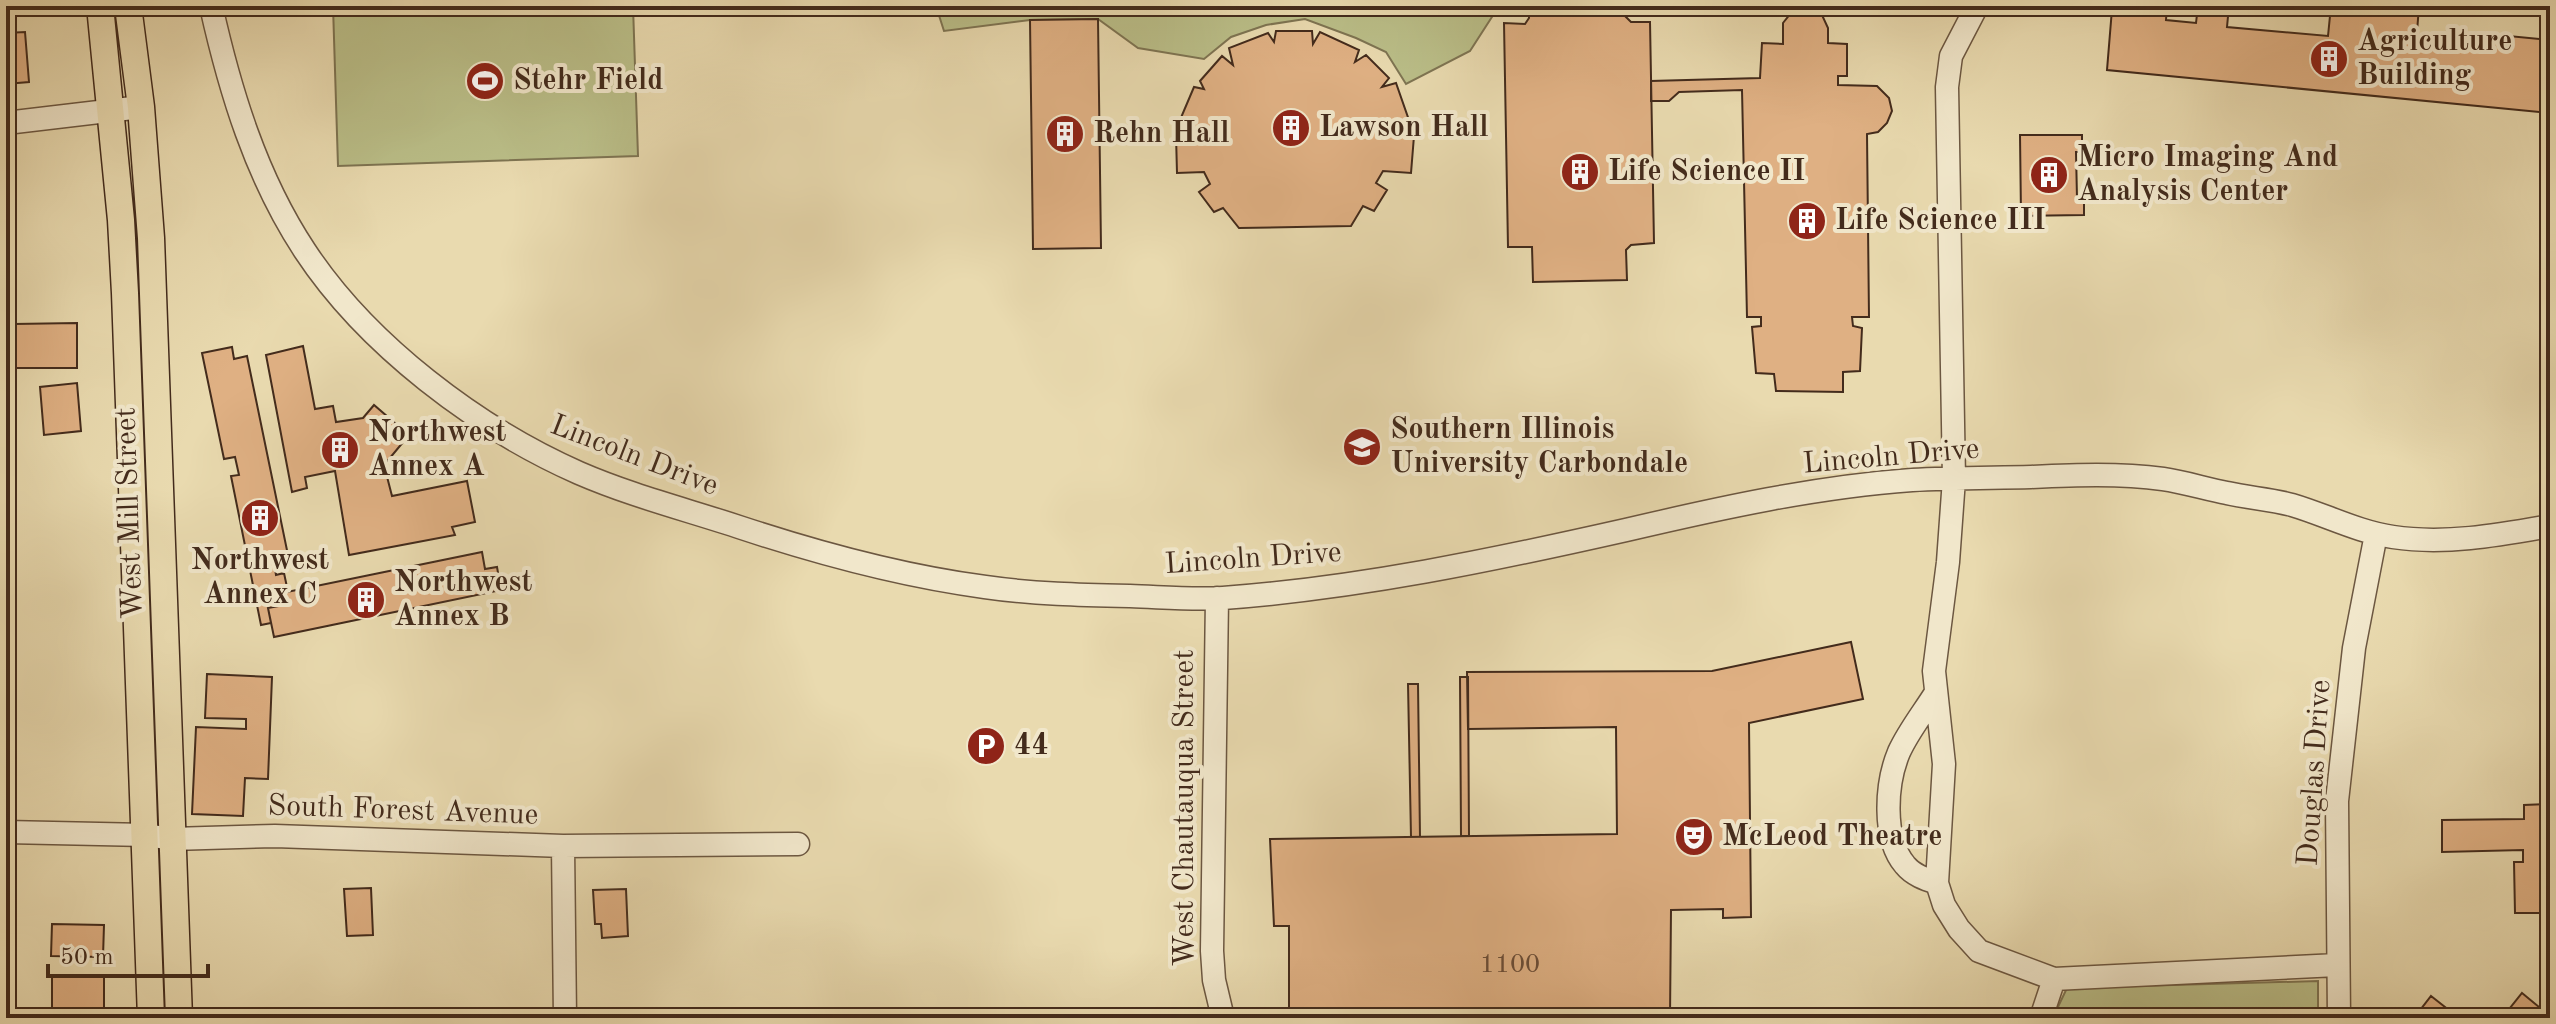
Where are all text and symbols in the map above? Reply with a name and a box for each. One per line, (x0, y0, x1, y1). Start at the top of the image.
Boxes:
place label: Agriculture Building (2357, 27, 2513, 91)
building icon: Agriculture Building (2308, 38, 2350, 80)
sports icon: Stehr Field (464, 60, 506, 102)
place label: Stehr Field (513, 66, 663, 96)
building icon: Lawson Hall (1270, 107, 1312, 149)
building icon: Rehn Hall (1044, 113, 1086, 155)
place label: Lawson Hall (1319, 113, 1488, 143)
place label: Rehn Hall (1093, 119, 1229, 149)
place label: Micro Imaging And Analysis Center (2077, 143, 2338, 207)
building icon: Life Science II (1559, 151, 1601, 193)
building icon: Micro Imaging And Analysis Center (2028, 154, 2070, 196)
place label: Life Science II (1608, 157, 1805, 187)
building icon: Life Science III (1786, 200, 1828, 242)
place label: Life Science III (1835, 206, 2046, 236)
street label: West Mill Street (111, 406, 149, 620)
street label: Lincoln Drive (546, 410, 722, 502)
place label: Southern Illinois University Carbondale (1390, 415, 1688, 479)
place label: Northwest Annex A (368, 418, 506, 482)
school or university icon: Southern Illinois University Carbondale (1341, 426, 1383, 468)
building icon: Northwest Annex A (319, 429, 361, 471)
street label: Lincoln Drive (1801, 434, 1981, 480)
building icon: Northwest Annex C (239, 497, 281, 539)
street label: Lincoln Drive (1164, 538, 1342, 580)
place label: Northwest Annex C (191, 546, 329, 610)
place label: Northwest Annex B (394, 568, 532, 632)
building icon: Northwest Annex B (345, 579, 387, 621)
street label: West Chautauqua Street (1170, 649, 1200, 967)
street label: Douglas Drive (2294, 679, 2336, 867)
parking icon: 44 (965, 725, 1007, 767)
place label: 44 (1014, 731, 1049, 761)
street label: South Forest Avenue (267, 791, 539, 831)
theatre icon: McLeod Theatre (1673, 816, 1715, 858)
place label: McLeod Theatre (1722, 822, 1942, 852)
scale bar (48, 928, 208, 978)
text: 50 m (60, 946, 114, 970)
house number: 1100 (1480, 952, 1540, 978)

